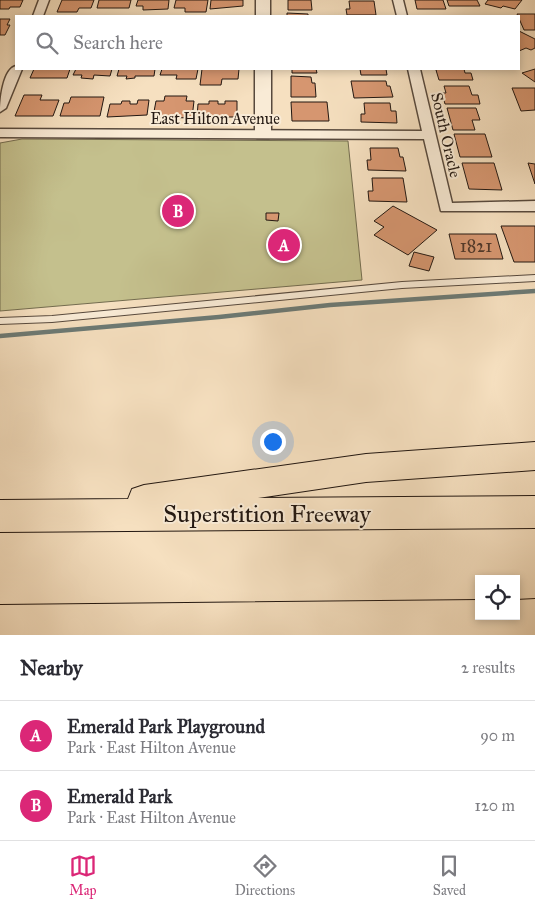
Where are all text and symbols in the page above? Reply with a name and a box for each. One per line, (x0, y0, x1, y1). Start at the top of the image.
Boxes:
search box (15, 15, 520, 70)
icon: search (33, 29, 61, 57)
text: Search here (73, 31, 163, 54)
street label: South Oracle (427, 91, 465, 180)
street label: East Hilton Avenue (150, 109, 280, 128)
pin: B (162, 192, 194, 230)
pin: A (268, 226, 300, 264)
house number: 1821 (460, 235, 492, 257)
your location (260, 429, 286, 455)
street label: Superstition Freeway (163, 499, 371, 529)
map controls (475, 575, 520, 620)
button: locate (475, 575, 520, 620)
text: Nearby (20, 655, 83, 681)
text: 2 results (461, 658, 515, 677)
text: Emerald Park Playground (67, 715, 265, 738)
text: A (31, 726, 41, 745)
text: 90 m (480, 726, 515, 745)
text: Park · East Hilton Avenue (67, 738, 236, 757)
text: Emerald Park (67, 785, 173, 808)
text: B (31, 796, 41, 815)
text: 120 m (475, 796, 515, 815)
text: Park · East Hilton Avenue (67, 808, 236, 827)
tab: Map (69, 852, 97, 899)
tab: Directions (235, 852, 295, 899)
tab: Saved (433, 852, 466, 899)

